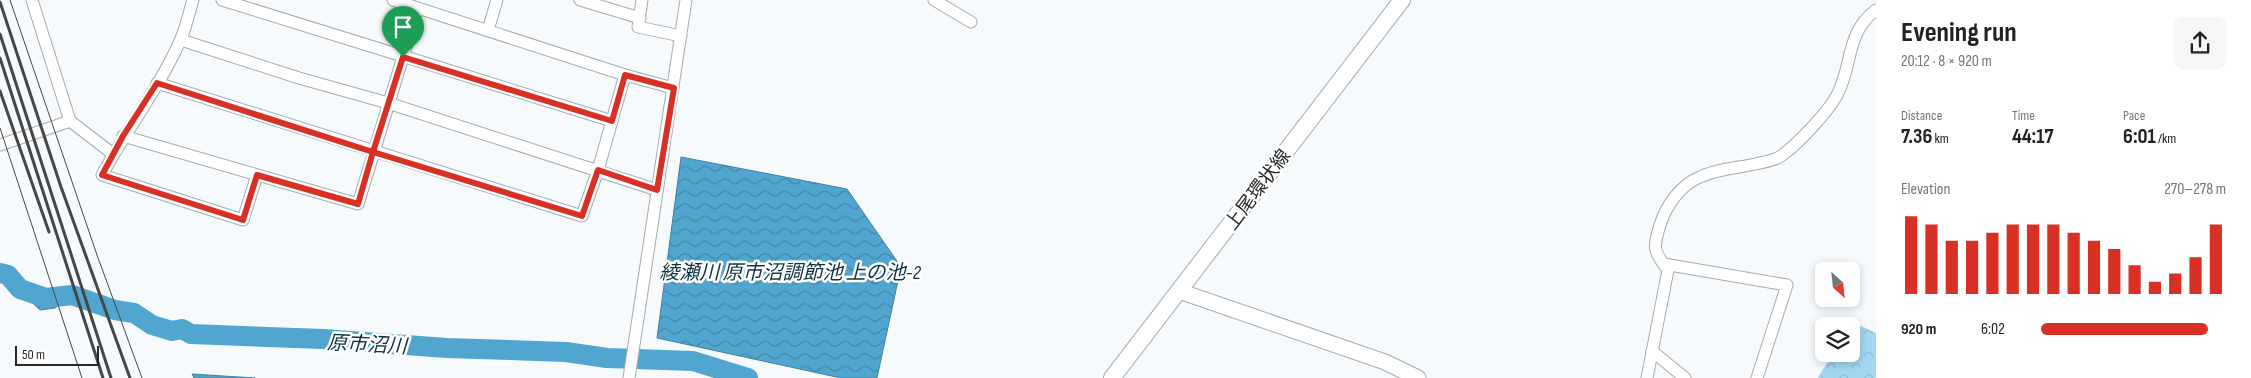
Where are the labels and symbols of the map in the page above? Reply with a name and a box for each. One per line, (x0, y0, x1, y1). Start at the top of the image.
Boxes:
pin (382, 6, 424, 57)
street label: 上尾環状線 (1220, 145, 1296, 235)
water label: 綾瀬川 原市沼調節池 上の池-2 (659, 261, 922, 285)
north arrow (1815, 262, 1860, 308)
water label: 原市沼川 (326, 331, 410, 359)
scale bar (15, 343, 99, 366)

